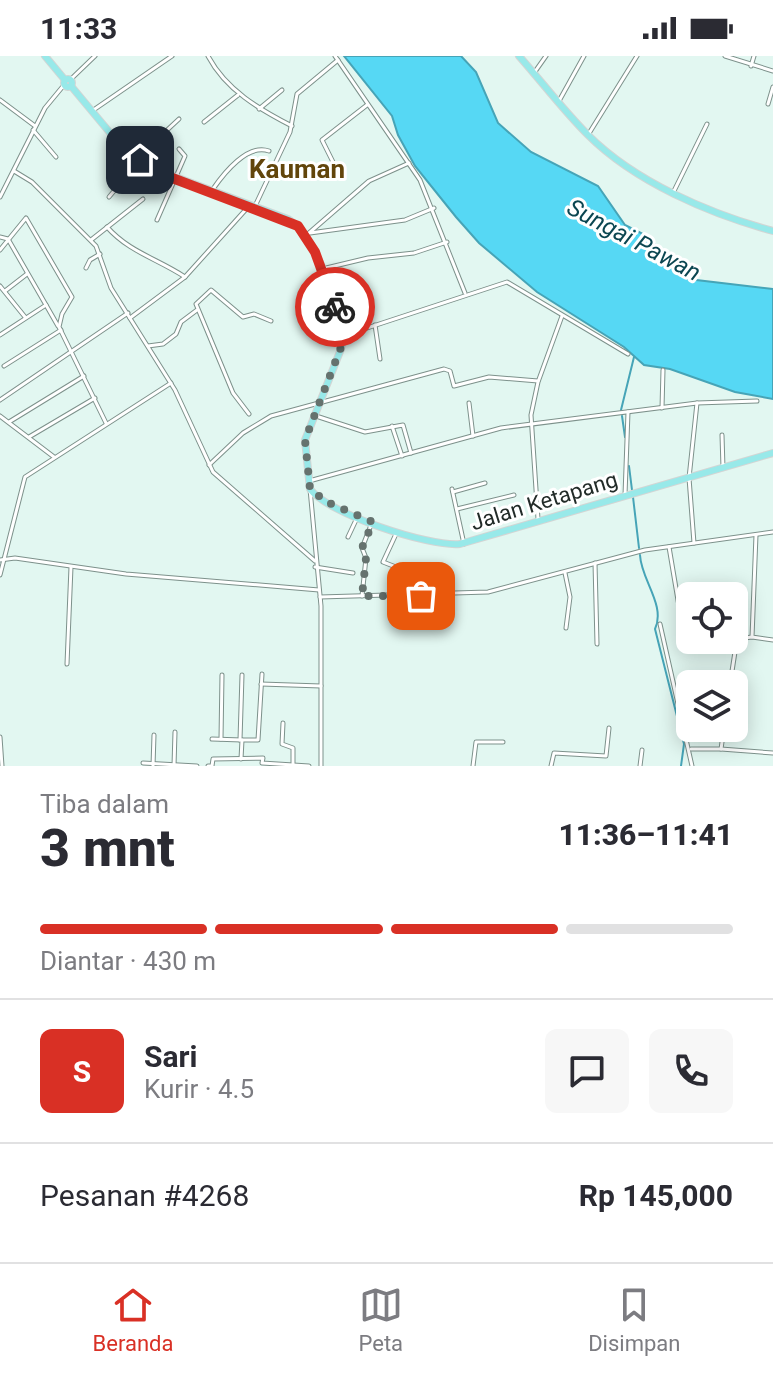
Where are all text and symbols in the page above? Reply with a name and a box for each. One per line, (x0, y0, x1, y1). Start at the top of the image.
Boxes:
text: 11:33 (40, 11, 117, 46)
pin (106, 126, 174, 194)
icon: home (118, 138, 162, 182)
district label: Kauman (249, 154, 345, 184)
water label: Sungai Pawan (563, 193, 705, 287)
courier (295, 267, 375, 347)
icon: bike (313, 285, 357, 329)
street label: Jalan Ketapang (468, 467, 620, 535)
pin (387, 562, 455, 630)
icon: bag (399, 574, 443, 618)
map controls (676, 582, 748, 742)
button: locate (676, 582, 748, 654)
button: layers (676, 670, 748, 742)
text: Tiba dalam (40, 789, 169, 819)
text: 11:36–11:41 (558, 817, 733, 852)
text: 3 mnt (40, 818, 175, 879)
text: Diantar · 430 m (40, 946, 216, 976)
button: chat (545, 1029, 629, 1113)
button: phone (649, 1029, 733, 1113)
text: Sari (144, 1039, 197, 1074)
text: S (73, 1054, 91, 1089)
text: Kurir · 4.5 (144, 1074, 254, 1104)
text: Pesanan #4268 (40, 1178, 249, 1213)
text: Rp 145,000 (579, 1178, 733, 1213)
tab: Beranda (93, 1283, 173, 1356)
tab: Peta (359, 1283, 403, 1356)
tab: Disimpan (588, 1283, 680, 1356)

